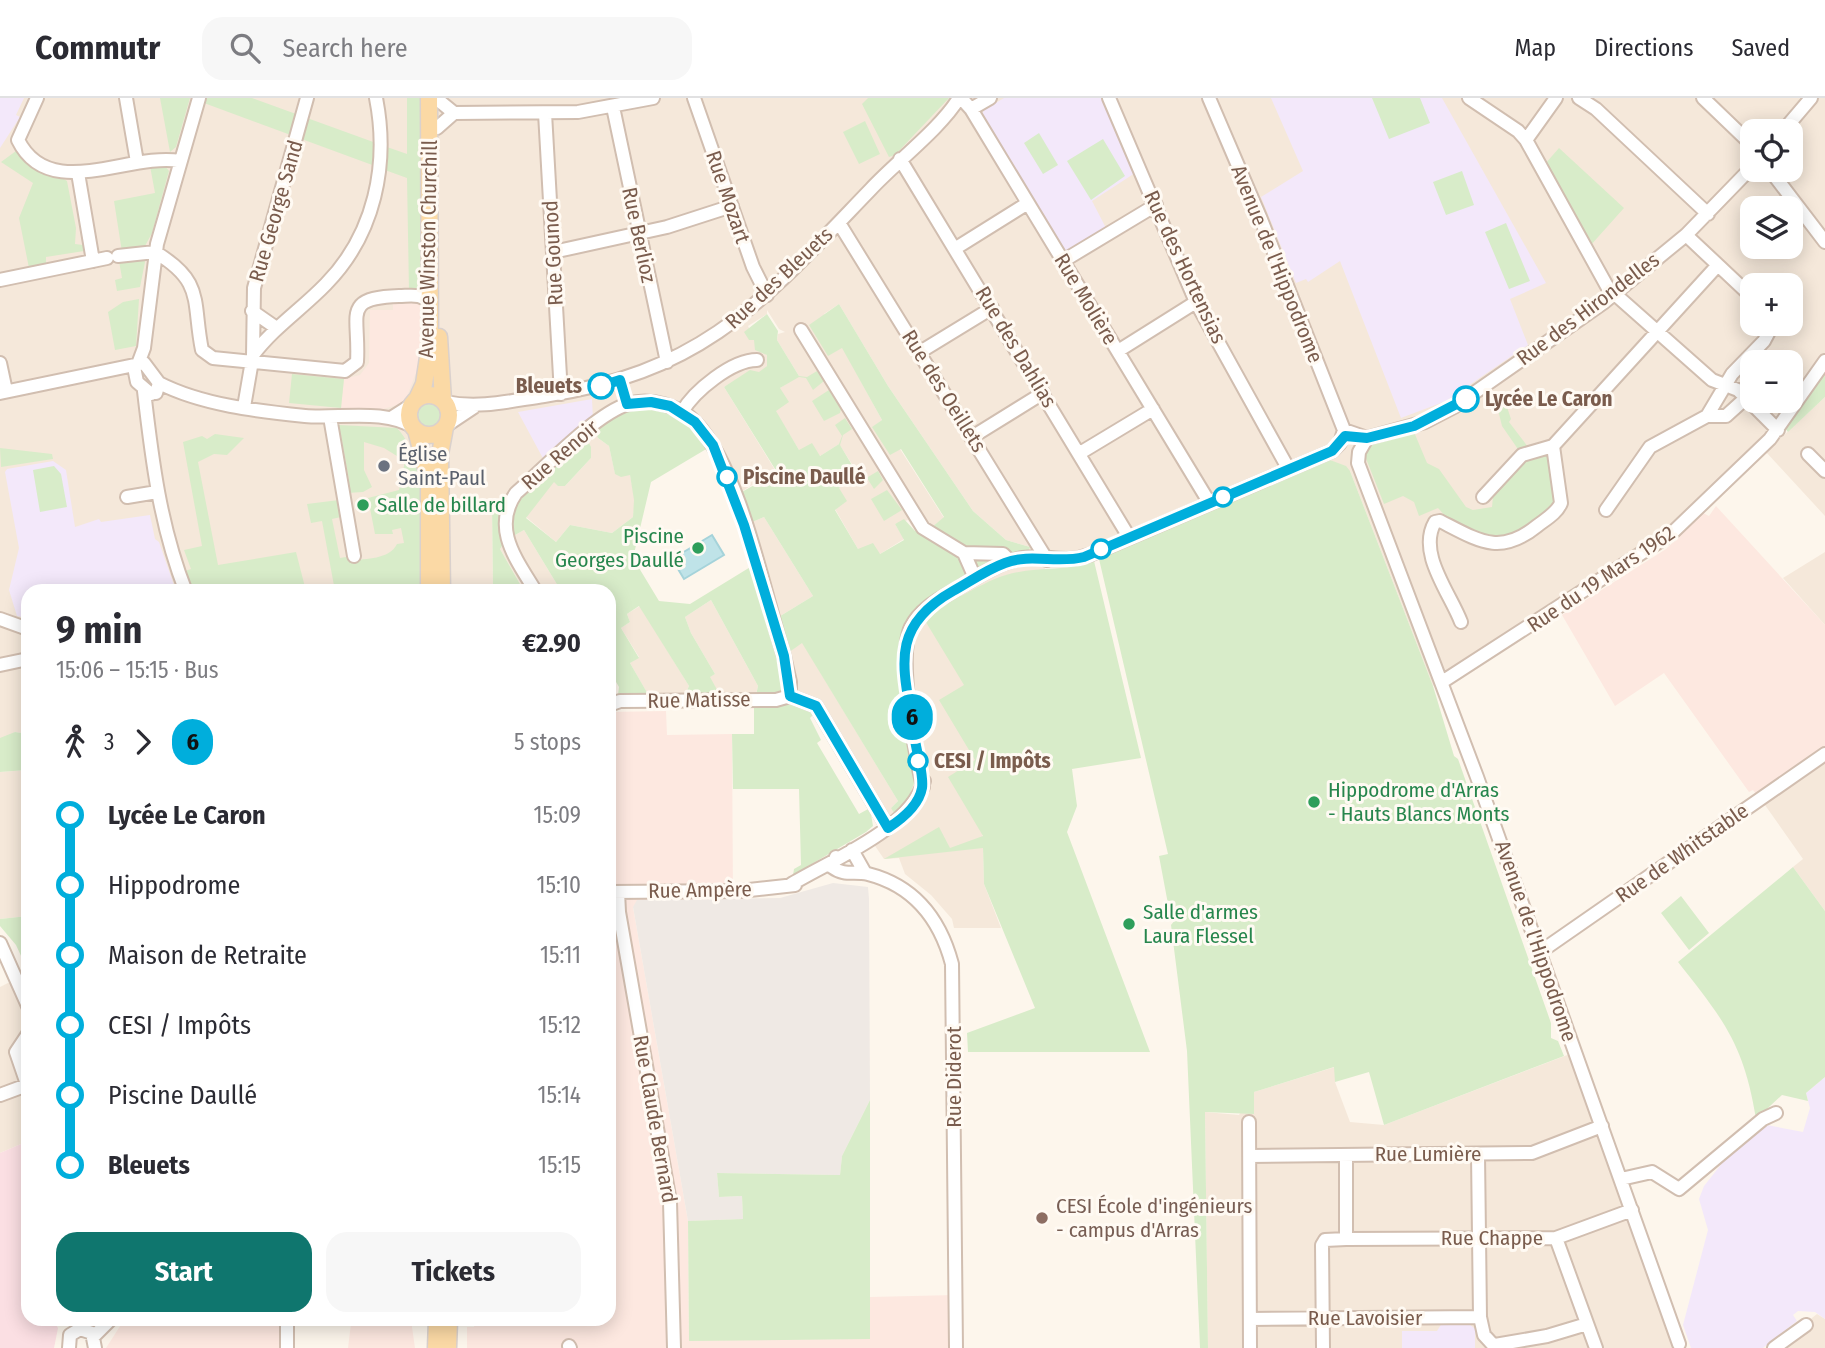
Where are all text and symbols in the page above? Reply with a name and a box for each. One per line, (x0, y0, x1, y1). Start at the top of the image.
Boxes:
search box (202, 17, 692, 80)
text: Commutr (35, 28, 160, 68)
icon: search (226, 29, 264, 67)
text: Search here (282, 33, 408, 64)
text: Map (1515, 34, 1556, 62)
text: Directions (1594, 34, 1693, 62)
text: Saved (1731, 34, 1790, 62)
map controls (1740, 119, 1803, 413)
button: locate (1740, 119, 1803, 182)
street label: Rue George Sand (243, 137, 309, 285)
street label: Avenue Winston Churchill (413, 139, 443, 358)
street label: Rue Mozart (700, 147, 756, 247)
street label: Avenue de l'Hippodrome (1225, 161, 1329, 367)
street label: Rue Berlioz (616, 185, 662, 285)
street label: Rue des Hortensias (1138, 186, 1232, 348)
button: layers (1740, 196, 1803, 259)
street label: Rue Gounod (537, 200, 569, 306)
street label: Rue des Bleuets (720, 221, 838, 334)
street label: Rue des Hirondelles (1511, 247, 1665, 371)
street label: Rue Molière (1049, 249, 1123, 349)
button: + (1740, 273, 1803, 336)
street label: Rue des Dahlias (970, 282, 1062, 412)
street label: Rue des Oeillets (896, 325, 992, 457)
button: − (1740, 350, 1803, 413)
place label: Bleuets (516, 373, 582, 399)
marker: Bleuets (588, 373, 614, 399)
marker: Lycée Le Caron (1453, 386, 1479, 412)
place label: Lycée Le Caron (1485, 386, 1612, 412)
street label: Rue Renoir (516, 414, 604, 496)
place label: Église Saint-Paul (398, 441, 486, 491)
marker: Église Saint-Paul (376, 458, 392, 474)
place label: Piscine Daullé (743, 464, 866, 490)
marker: Piscine Daullé (717, 467, 737, 487)
unlabelled marker (1213, 487, 1233, 507)
place label: Salle de billard (377, 492, 506, 518)
marker: Salle de billard (355, 497, 371, 513)
street label: Rue du 19 Mars 1962 (1522, 520, 1680, 638)
place label: Piscine Georges Daullé (555, 523, 684, 573)
unlabelled marker (1091, 539, 1111, 559)
marker: Piscine Georges Daullé (690, 540, 706, 556)
text: 9 min (56, 607, 142, 653)
text: €2.90 (522, 628, 581, 659)
text: 15:06 – 15:15 · Bus (56, 656, 219, 684)
street label: Rue Matisse (647, 686, 751, 714)
line badge: 6 (889, 694, 935, 740)
text: 6 (906, 703, 918, 731)
icon: walk (56, 723, 94, 761)
icon: forward (124, 723, 162, 761)
text: 3 (104, 728, 114, 756)
text: 6 (186, 728, 199, 756)
text: 5 stops (514, 728, 581, 756)
place label: CESI / Impôts (934, 748, 1051, 774)
marker: CESI / Impôts (908, 751, 928, 771)
place label: Hippodrome d'Arras - Hauts Blancs Monts (1328, 777, 1510, 827)
marker: Hippodrome d'Arras - Hauts Blancs Monts (1306, 794, 1322, 810)
street label: Rue de Whitstable (1611, 798, 1753, 908)
text: Lycée Le Caron (108, 800, 266, 831)
text: 15:09 (534, 801, 581, 829)
street label: Avenue de l'Hippodrome (1489, 837, 1583, 1045)
text: Hippodrome (108, 870, 240, 901)
text: 15:10 (537, 871, 581, 899)
street label: Rue Ampère (648, 876, 752, 904)
place label: Salle d'armes Laura Flessel (1143, 899, 1258, 949)
marker: Salle d'armes Laura Flessel (1121, 916, 1137, 932)
text: Maison de Retraite (108, 940, 307, 971)
text: 15:11 (540, 941, 581, 969)
text: CESI / Impôts (108, 1010, 251, 1041)
text: 15:12 (538, 1011, 581, 1039)
street label: Rue Diderot (941, 1026, 967, 1128)
street label: Rue Claude Bernard (627, 1033, 683, 1205)
text: Piscine Daullé (108, 1080, 257, 1111)
text: 15:14 (537, 1081, 581, 1109)
street label: Rue Lumière (1375, 1141, 1481, 1167)
text: Bleuets (108, 1150, 190, 1181)
text: 15:15 (538, 1151, 581, 1179)
place label: CESI École d'ingénieurs - campus d'Arras (1056, 1193, 1252, 1243)
marker: CESI École d'ingénieurs - campus d'Arras (1034, 1210, 1050, 1226)
street label: Rue Chappe (1441, 1225, 1543, 1251)
button: Start (56, 1232, 312, 1312)
button: Tickets (326, 1232, 581, 1312)
street label: Rue Lavoisier (1308, 1305, 1423, 1331)

